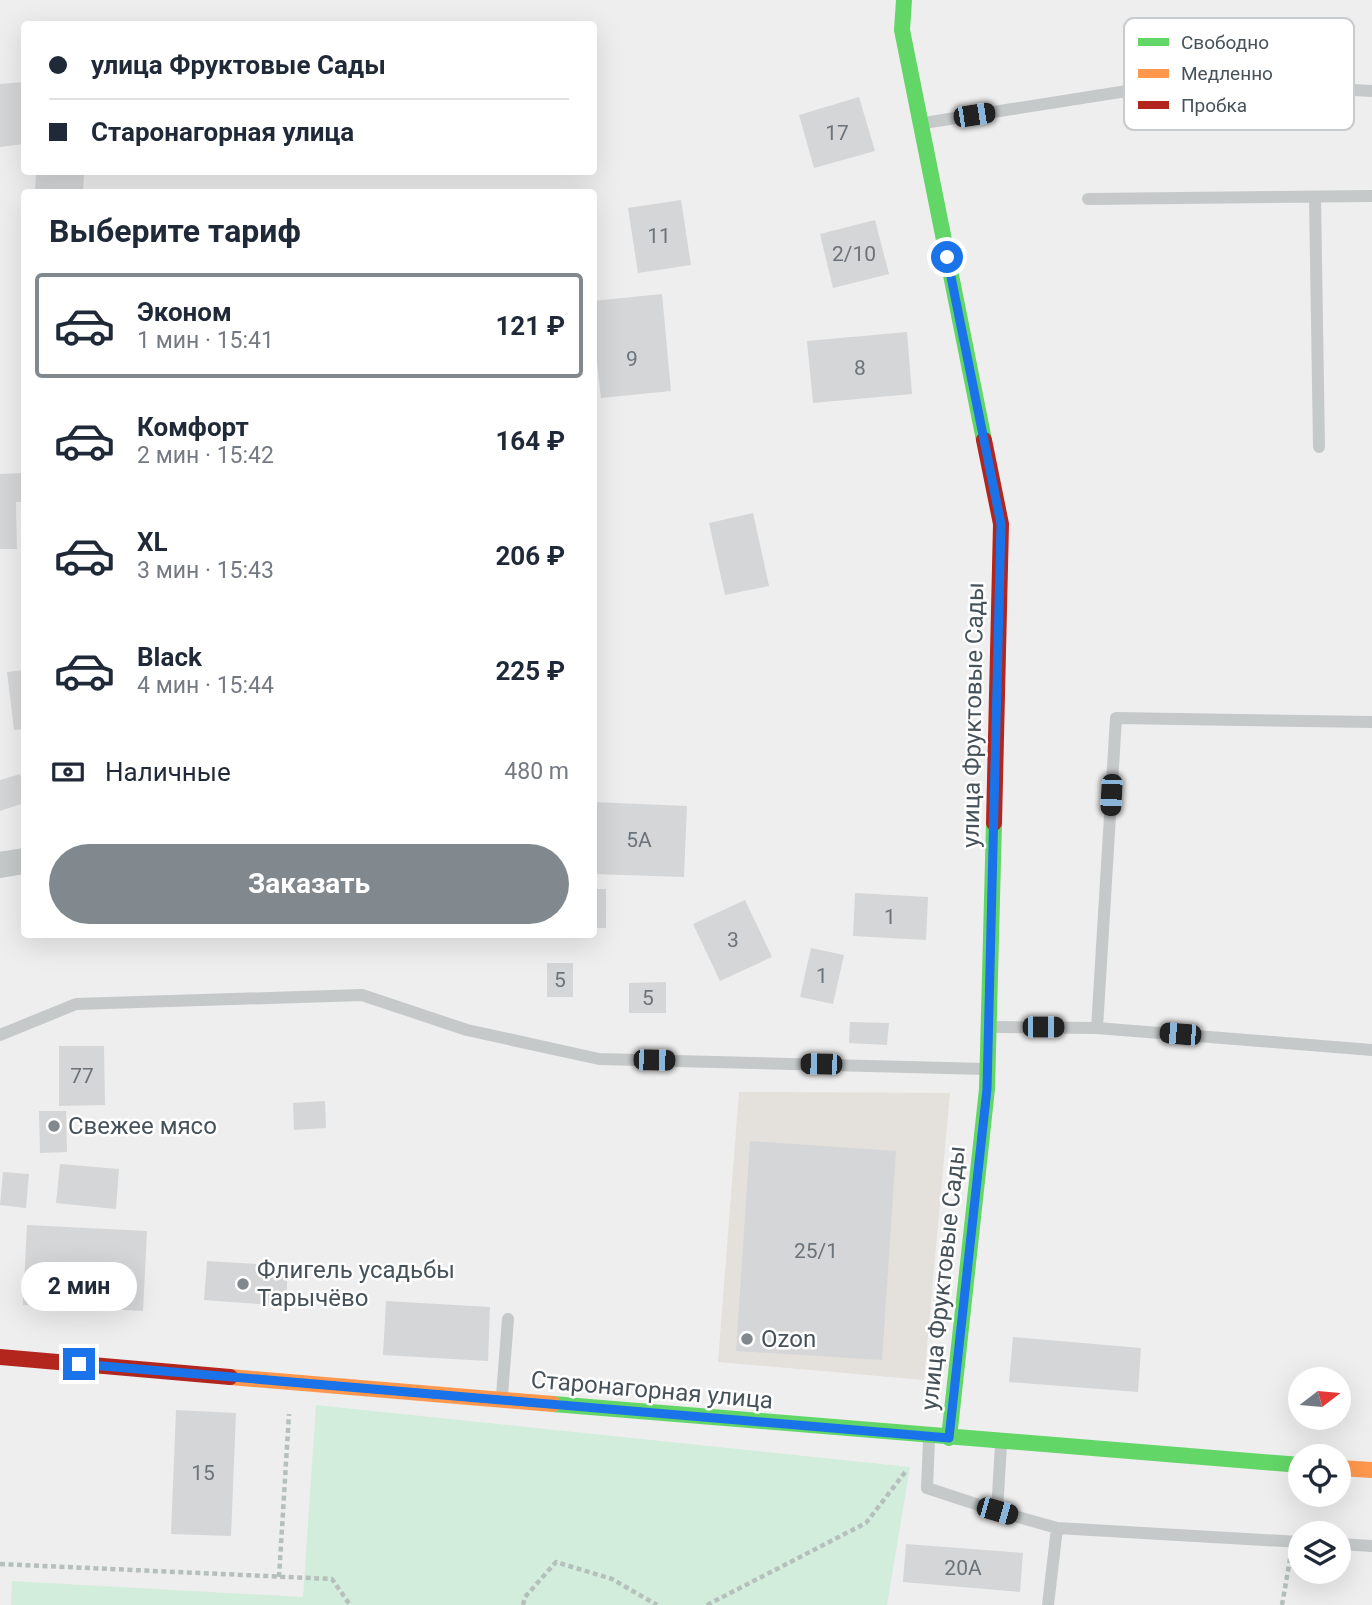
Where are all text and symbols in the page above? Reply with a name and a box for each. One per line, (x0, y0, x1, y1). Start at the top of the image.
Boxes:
legend (1124, 18, 1354, 130)
text: Свободно (1181, 31, 1269, 54)
text: улица Фруктовые Сады (91, 50, 386, 80)
text: Медленно (1181, 62, 1273, 85)
text: Пробка (1181, 94, 1247, 117)
car (952, 101, 997, 129)
text: Старонагорная улица (91, 117, 354, 147)
house number: 17 (825, 121, 849, 145)
text: Выберите тариф (49, 212, 301, 250)
house number: 11 (647, 224, 671, 248)
route start (931, 241, 963, 273)
house number: 2/10 (832, 242, 876, 266)
icon: car (53, 294, 116, 357)
text: Эконом (137, 297, 232, 327)
text: 121 ₽ (495, 311, 565, 341)
text: 1 мин · 15:41 (137, 327, 274, 354)
house number: 9 (626, 347, 638, 371)
house number: 8 (854, 356, 866, 380)
icon: car (53, 409, 116, 472)
text: Комфорт (137, 412, 249, 442)
text: 164 ₽ (495, 426, 565, 456)
text: 2 мин · 15:42 (137, 442, 274, 469)
icon: car (53, 524, 116, 587)
text: XL (137, 527, 168, 557)
text: 206 ₽ (495, 541, 565, 571)
text: 3 мин · 15:43 (137, 557, 274, 584)
street label: улица Фруктовые Сады (957, 582, 989, 848)
icon: car (53, 639, 116, 702)
text: Black (137, 642, 202, 672)
text: 225 ₽ (495, 656, 565, 686)
text: 4 мин · 15:44 (137, 672, 274, 699)
icon: cash (49, 753, 87, 791)
text: Наличные (105, 757, 231, 787)
text: 480 m (504, 758, 569, 785)
car (1100, 773, 1123, 817)
house number: 5А (626, 828, 652, 852)
button: Заказать (49, 844, 569, 924)
house number: 1 (884, 905, 896, 929)
house number: 3 (727, 928, 739, 952)
house number: 1 (816, 964, 828, 988)
house number: 5 (554, 968, 566, 992)
house number: 5 (642, 986, 654, 1010)
car (1023, 1017, 1065, 1038)
car (1159, 1022, 1202, 1046)
car (633, 1049, 676, 1071)
car (800, 1053, 843, 1075)
house number: 77 (70, 1064, 94, 1088)
place label: Свежее мясо (68, 1112, 217, 1140)
marker: Свежее мясо (46, 1118, 62, 1134)
street label: улица Фруктовые Сады (915, 1144, 971, 1412)
house number: 25/1 (794, 1239, 838, 1263)
place label: Флигель усадьбы Тарычёво (257, 1256, 455, 1312)
callout: 2 мин (21, 1262, 137, 1312)
text: 2 мин (48, 1273, 110, 1300)
marker: Флигель усадьбы Тарычёво (235, 1276, 251, 1292)
place label: Ozon (761, 1325, 816, 1353)
marker: Ozon (739, 1331, 755, 1347)
route end (63, 1348, 95, 1380)
street label: Старонагорная улица (530, 1365, 774, 1415)
north arrow (1288, 1367, 1351, 1430)
map controls (1288, 1367, 1351, 1584)
button: locate (1288, 1444, 1351, 1507)
house number: 15 (191, 1461, 215, 1485)
car (974, 1495, 1021, 1527)
button: layers (1288, 1521, 1351, 1584)
house number: 20А (944, 1556, 982, 1580)

